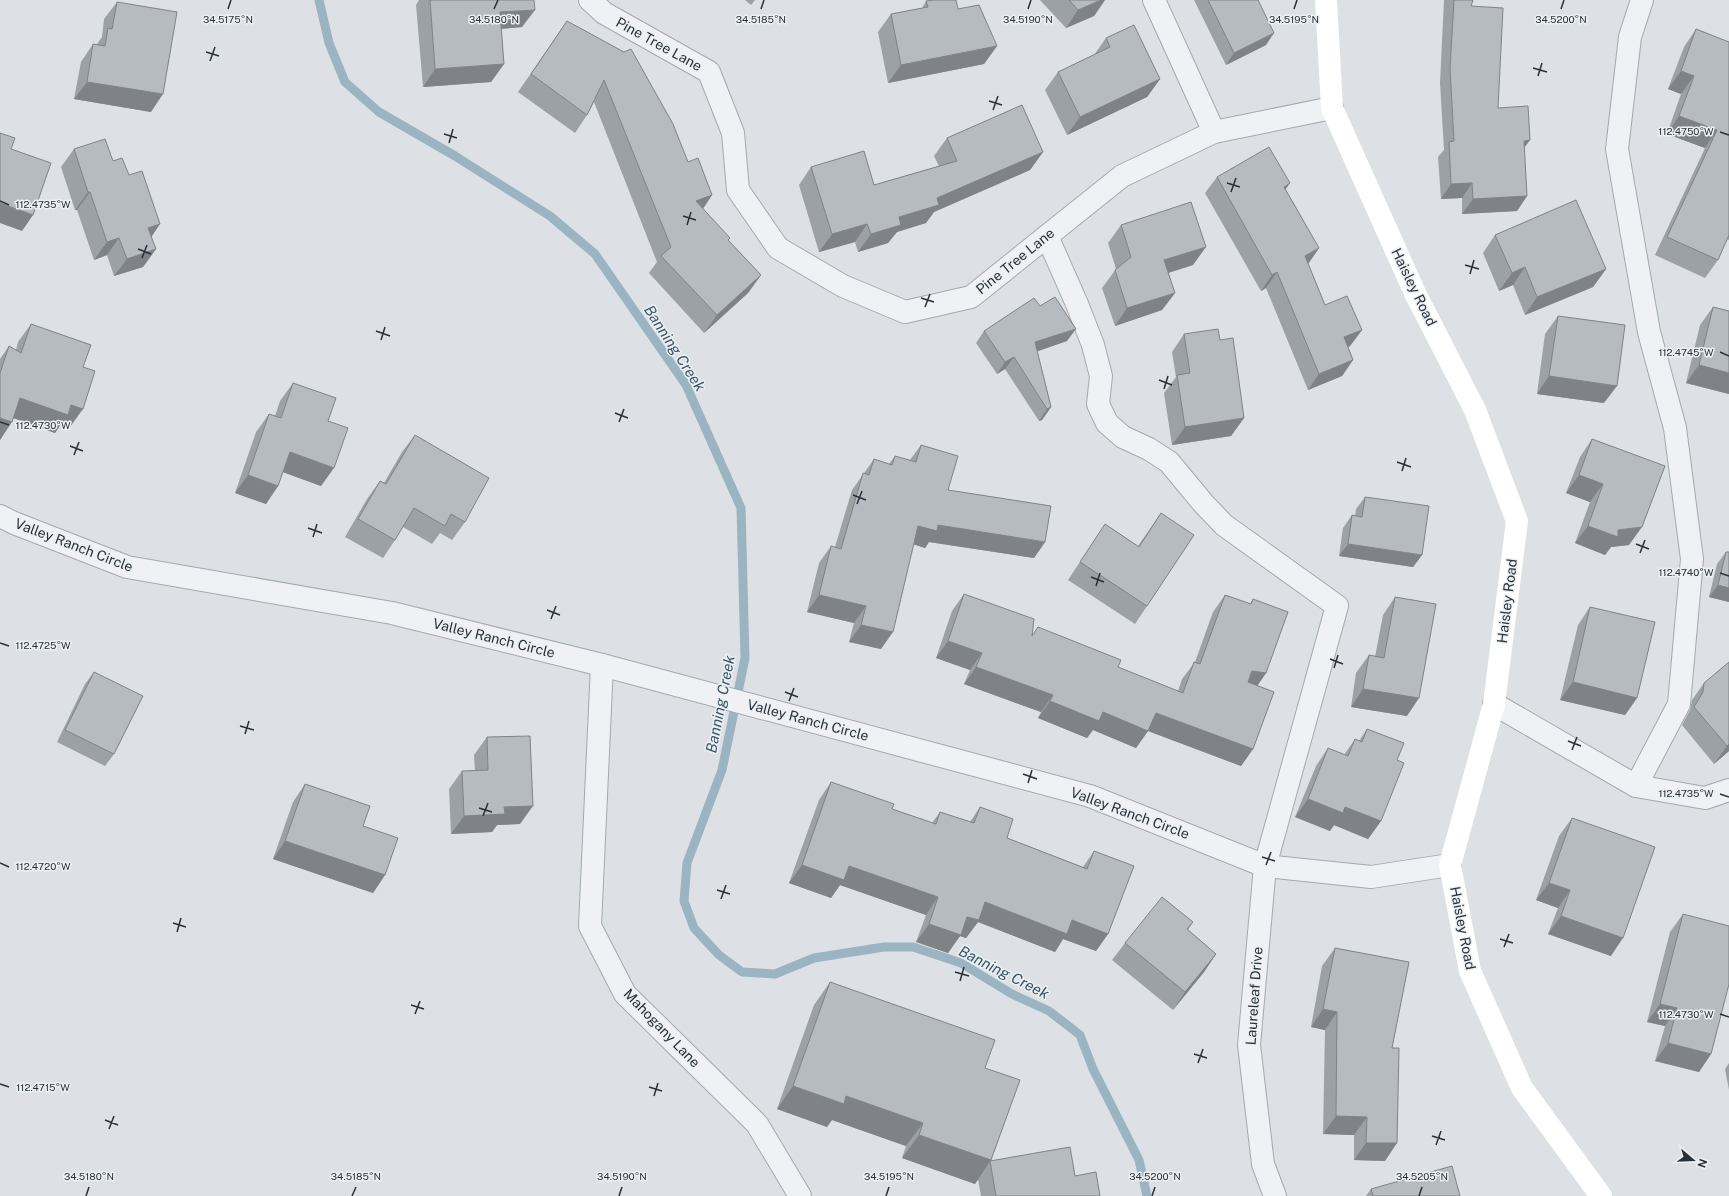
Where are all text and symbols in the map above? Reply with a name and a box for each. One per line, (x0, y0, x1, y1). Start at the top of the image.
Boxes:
text: 34.5175°N (203, 13, 253, 25)
text: 34.5180°N (469, 13, 519, 25)
text: 34.5185°N (736, 13, 786, 25)
text: 34.5190°N (1003, 13, 1053, 25)
text: 34.5195°N (1269, 13, 1319, 25)
text: 34.5200°N (1535, 13, 1587, 25)
street label: Pine Tree Lane (613, 14, 705, 74)
text: 112.4750°W (1658, 125, 1714, 137)
text: 112.4735°W (15, 198, 71, 210)
street label: Pine Tree Lane (973, 225, 1057, 297)
street label: Haisley Road (1388, 245, 1440, 329)
water label: Banning Creek (641, 302, 710, 395)
text: 112.4745°W (1658, 346, 1714, 358)
text: 112.4730°W (16, 419, 71, 431)
street label: Valley Ranch Circle (13, 515, 135, 575)
street label: Haisley Road (1494, 558, 1520, 644)
text: 112.4740°W (1659, 566, 1714, 578)
street label: Valley Ranch Circle (431, 615, 557, 661)
text: 112.4725°W (15, 639, 71, 651)
water label: Banning Creek (702, 653, 738, 754)
street label: Valley Ranch Circle (745, 696, 871, 744)
street label: Valley Ranch Circle (1068, 784, 1192, 842)
text: 112.4735°W (1658, 787, 1714, 799)
text: 112.4720°W (16, 860, 71, 872)
street label: Haisley Road (1447, 885, 1479, 971)
water label: Banning Creek (956, 942, 1053, 1002)
street label: Laureleaf Drive (1243, 946, 1265, 1046)
street label: Mahogany Lane (621, 986, 703, 1070)
text: 112.4730°W (1659, 1008, 1714, 1020)
text: 112.4715°W (16, 1081, 70, 1093)
north arrow (1673, 1140, 1713, 1180)
text: N (1695, 1157, 1710, 1169)
text: 34.5180°N (64, 1170, 114, 1182)
text: 34.5185°N (331, 1170, 381, 1182)
text: 34.5190°N (597, 1170, 647, 1182)
text: 34.5195°N (864, 1170, 914, 1182)
text: 34.5200°N (1129, 1170, 1181, 1182)
text: 34.5205°N (1396, 1170, 1448, 1182)

